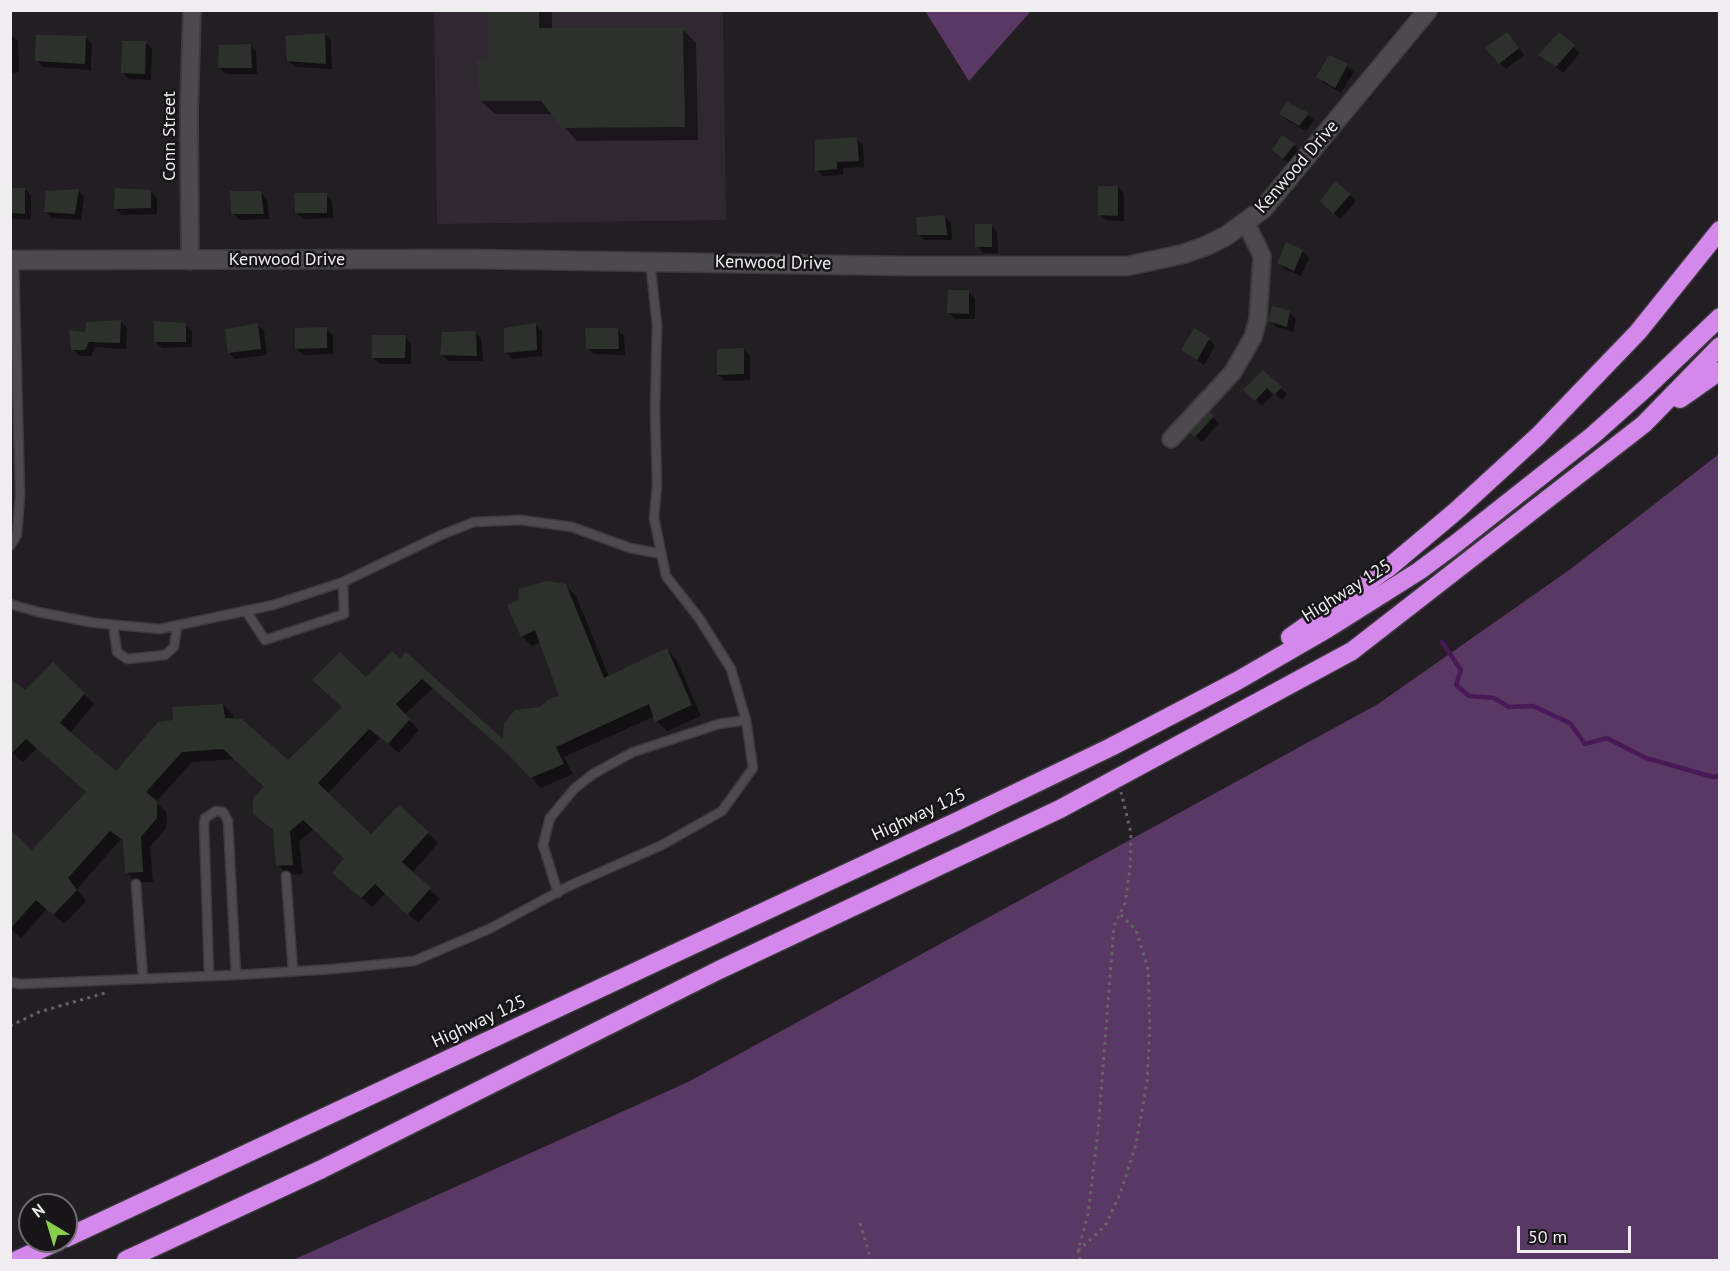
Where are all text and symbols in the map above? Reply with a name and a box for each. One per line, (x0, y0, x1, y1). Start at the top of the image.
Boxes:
street label: Conn Street (159, 91, 181, 181)
street label: Kenwood Drive (1251, 116, 1343, 218)
street label: Kenwood Drive (229, 249, 345, 271)
street label: Kenwood Drive (715, 251, 831, 275)
street label: Highway 125 (1298, 555, 1396, 627)
street label: Highway 125 (869, 784, 969, 846)
street label: Highway 125 (429, 991, 529, 1053)
north arrow (18, 1193, 78, 1253)
text: N (28, 1199, 48, 1222)
scale bar (1520, 1214, 1634, 1252)
text: 50 m (1528, 1225, 1567, 1248)

